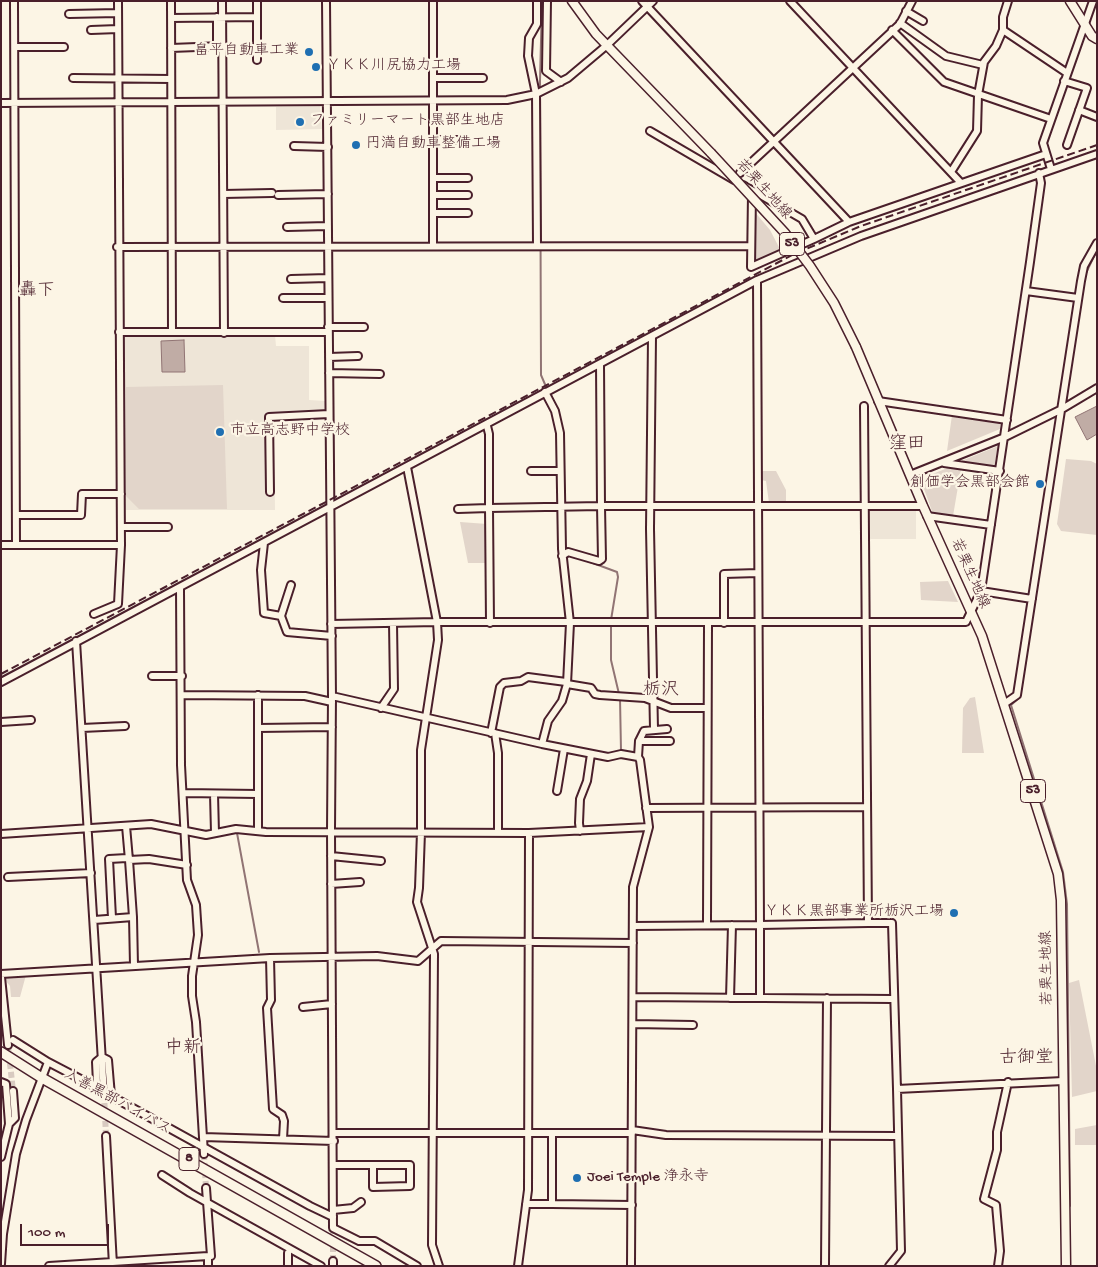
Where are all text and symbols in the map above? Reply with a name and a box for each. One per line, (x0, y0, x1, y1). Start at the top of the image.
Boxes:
place label: 畠平自動車工業 (194, 43, 299, 61)
marker: 畠平自動車工業 (303, 46, 315, 58)
place label: ＹＫＫ川尻協力工場 (326, 58, 461, 76)
marker: ＹＫＫ川尻協力工場 (310, 61, 322, 73)
place label: ファミリーマート黒部生地店 (310, 113, 505, 131)
marker: ファミリーマート黒部生地店 (294, 116, 306, 128)
place label: 円満自動車整備工場 (366, 136, 501, 154)
marker: 円満自動車整備工場 (350, 139, 362, 151)
street label: 若栗生地線 (731, 156, 795, 224)
road number: 53 (780, 232, 804, 255)
district label: 轟下 (19, 281, 55, 303)
place label: 市立高志野中学校 (230, 423, 350, 441)
marker: 市立高志野中学校 (214, 426, 226, 438)
district label: 窪田 (889, 434, 925, 456)
place label: 創価学会黒部会館 (910, 475, 1030, 493)
marker: 創価学会黒部会館 (1034, 478, 1046, 490)
street label: 若栗生地線 (946, 536, 992, 612)
district label: 栃沢 (643, 680, 679, 702)
road number: 53 (1020, 779, 1046, 802)
place label: ＹＫＫ黒部事業所栃沢工場 (764, 904, 944, 922)
marker: ＹＫＫ黒部事業所栃沢工場 (948, 907, 960, 919)
street label: 若栗生地線 (1038, 930, 1058, 1006)
district label: 中新 (165, 1038, 201, 1060)
district label: 古御堂 (999, 1048, 1053, 1070)
street label: 入善黒部バイパス (60, 1066, 174, 1140)
road number: 8 (179, 1148, 199, 1170)
place label: Joei Temple 浄永寺 (587, 1169, 708, 1187)
marker: Joei Temple 浄永寺 (571, 1172, 583, 1184)
scale bar (22, 1214, 111, 1246)
text: 100 m (28, 1224, 65, 1242)

